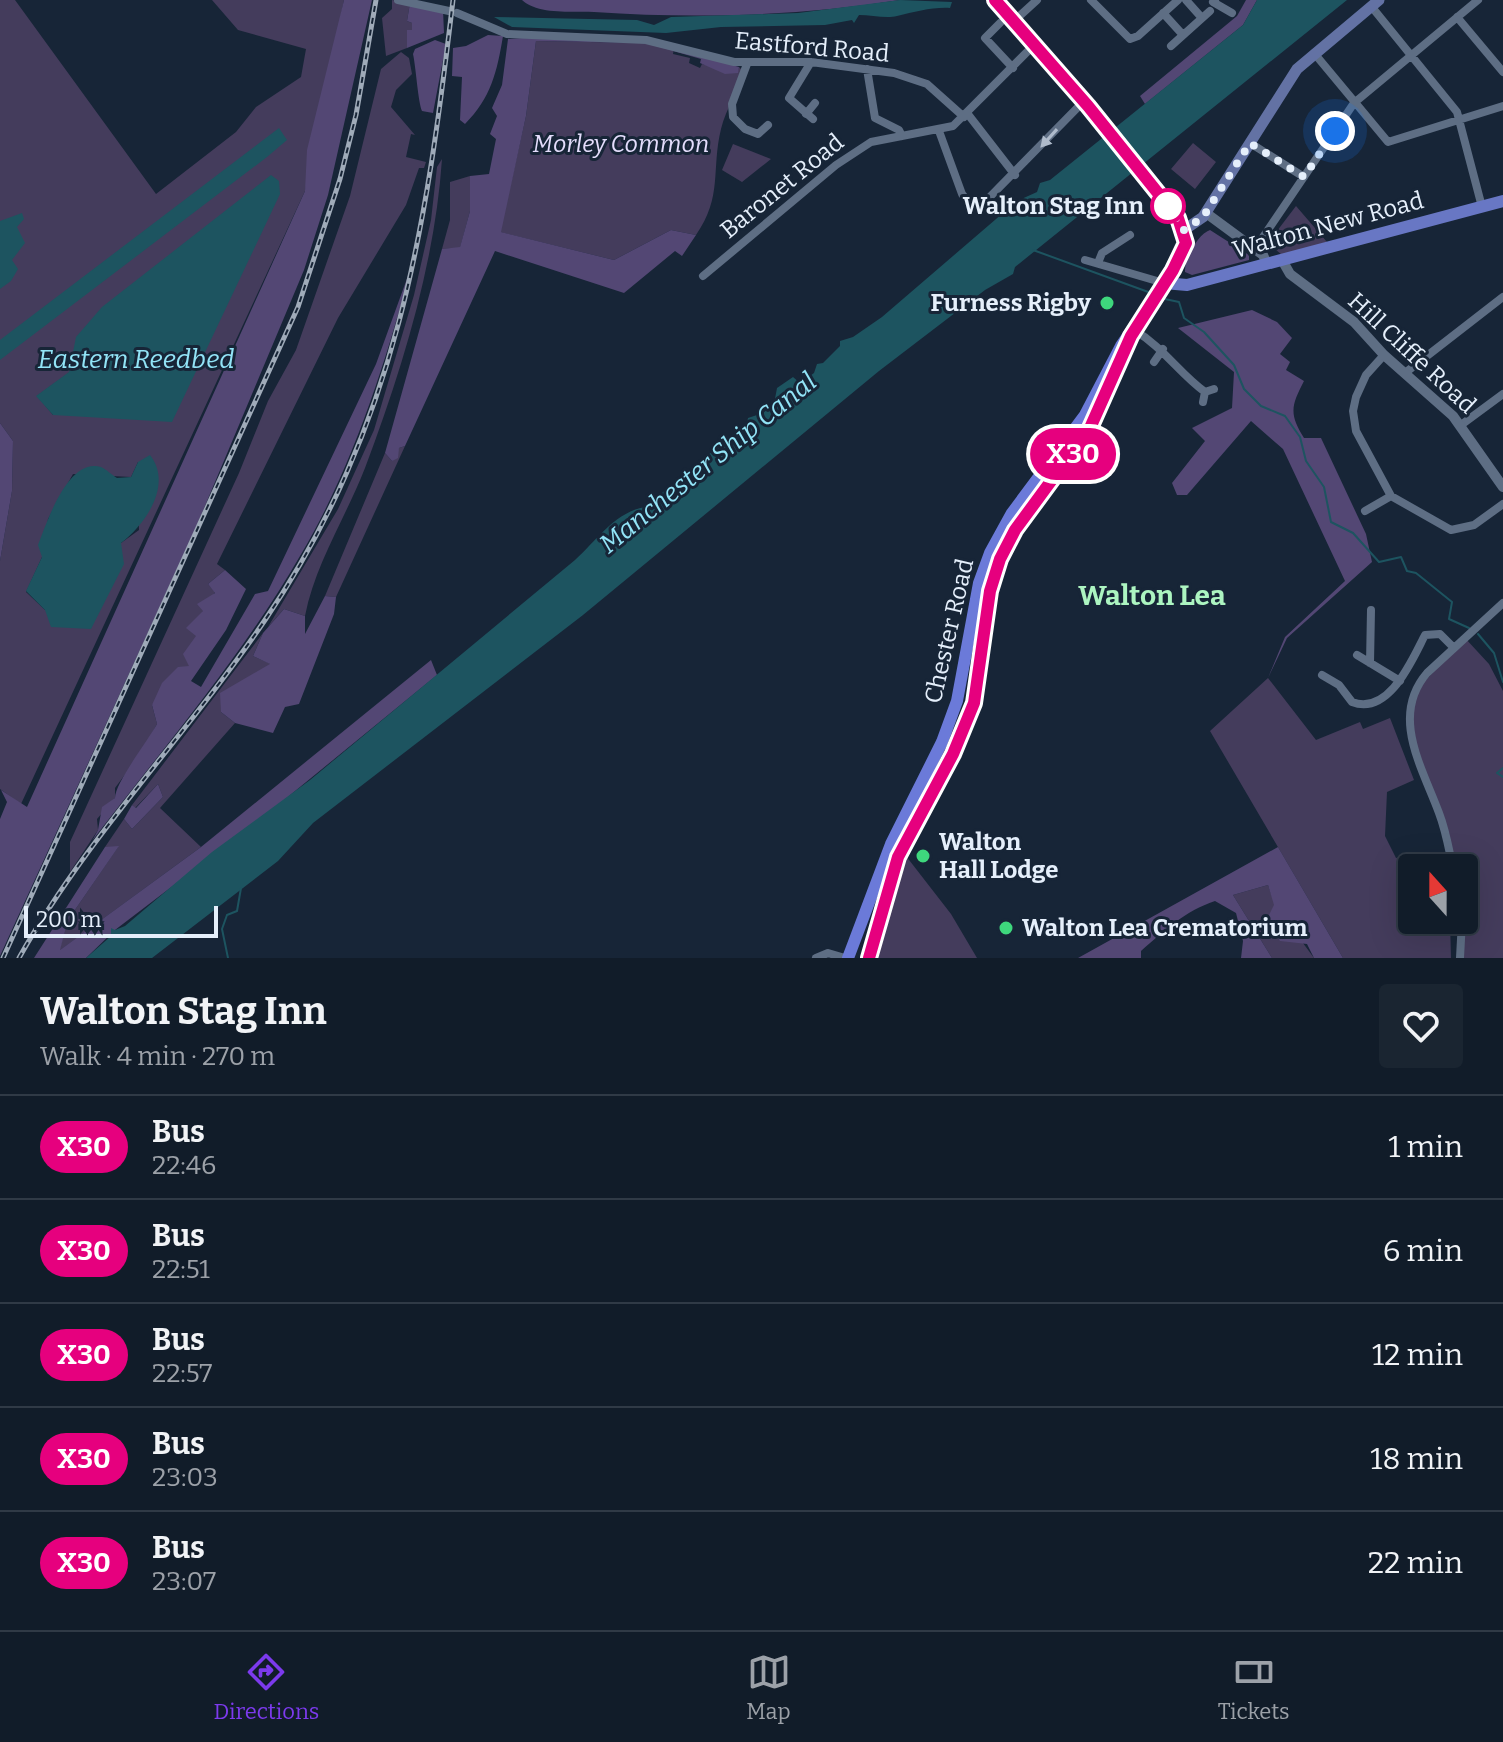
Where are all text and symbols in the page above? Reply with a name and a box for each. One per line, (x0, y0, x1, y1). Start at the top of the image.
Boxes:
street label: Eastford Road (733, 26, 891, 68)
your location (1315, 111, 1355, 151)
one-way arrow (1041, 127, 1058, 147)
street label: Baronet Road (715, 128, 849, 244)
park label: Morley Common (533, 130, 709, 158)
street label: Walton New Road (1229, 186, 1427, 264)
marker: Walton Stag Inn (1151, 189, 1185, 223)
place label: Walton Stag Inn (963, 192, 1145, 220)
street label: Hill Cliffe Road (1342, 287, 1482, 419)
place label: Furness Rigby (931, 289, 1092, 317)
marker: Furness Rigby (1098, 294, 1116, 312)
water label: Eastern Reedbed (37, 344, 235, 375)
water label: Manchester Ship Canal (593, 366, 823, 560)
line badge: X30 (1027, 428, 1119, 480)
text: X30 (1046, 437, 1100, 470)
street label: Chester Road (919, 556, 979, 706)
district label: Walton Lea (1078, 579, 1226, 612)
place label: Walton Hall Lodge (939, 828, 1058, 884)
marker: Walton Hall Lodge (914, 847, 932, 865)
north arrow (1398, 854, 1478, 934)
map controls (1398, 854, 1478, 934)
scale bar (24, 902, 218, 938)
text: 200 m (36, 906, 102, 933)
place label: Walton Lea Crematorium (1022, 914, 1308, 942)
marker: Walton Lea Crematorium (997, 919, 1015, 937)
button: heart (1379, 984, 1463, 1068)
text: Walton Stag Inn (40, 988, 327, 1034)
text: Walk · 4 min · 270 m (40, 1041, 275, 1072)
text: Bus (152, 1114, 205, 1150)
text: 1 min (1388, 1129, 1463, 1165)
text: X30 (57, 1130, 111, 1163)
text: 22:46 (152, 1150, 216, 1181)
text: Bus (152, 1218, 205, 1254)
text: 6 min (1383, 1233, 1463, 1269)
text: X30 (57, 1234, 111, 1267)
text: 22:51 (152, 1254, 210, 1285)
text: Bus (152, 1322, 205, 1358)
text: 12 min (1372, 1337, 1463, 1373)
text: X30 (57, 1338, 111, 1371)
text: 22:57 (152, 1358, 212, 1389)
text: Bus (152, 1426, 205, 1462)
text: 18 min (1370, 1441, 1463, 1477)
text: X30 (57, 1442, 111, 1475)
text: 23:03 (152, 1462, 218, 1493)
text: Bus (152, 1530, 205, 1566)
text: 22 min (1368, 1545, 1463, 1581)
text: X30 (57, 1546, 111, 1579)
text: 23:07 (152, 1566, 216, 1597)
tab: Directions (213, 1650, 319, 1725)
tab: Map (746, 1650, 791, 1725)
tab: Tickets (1218, 1650, 1289, 1725)

